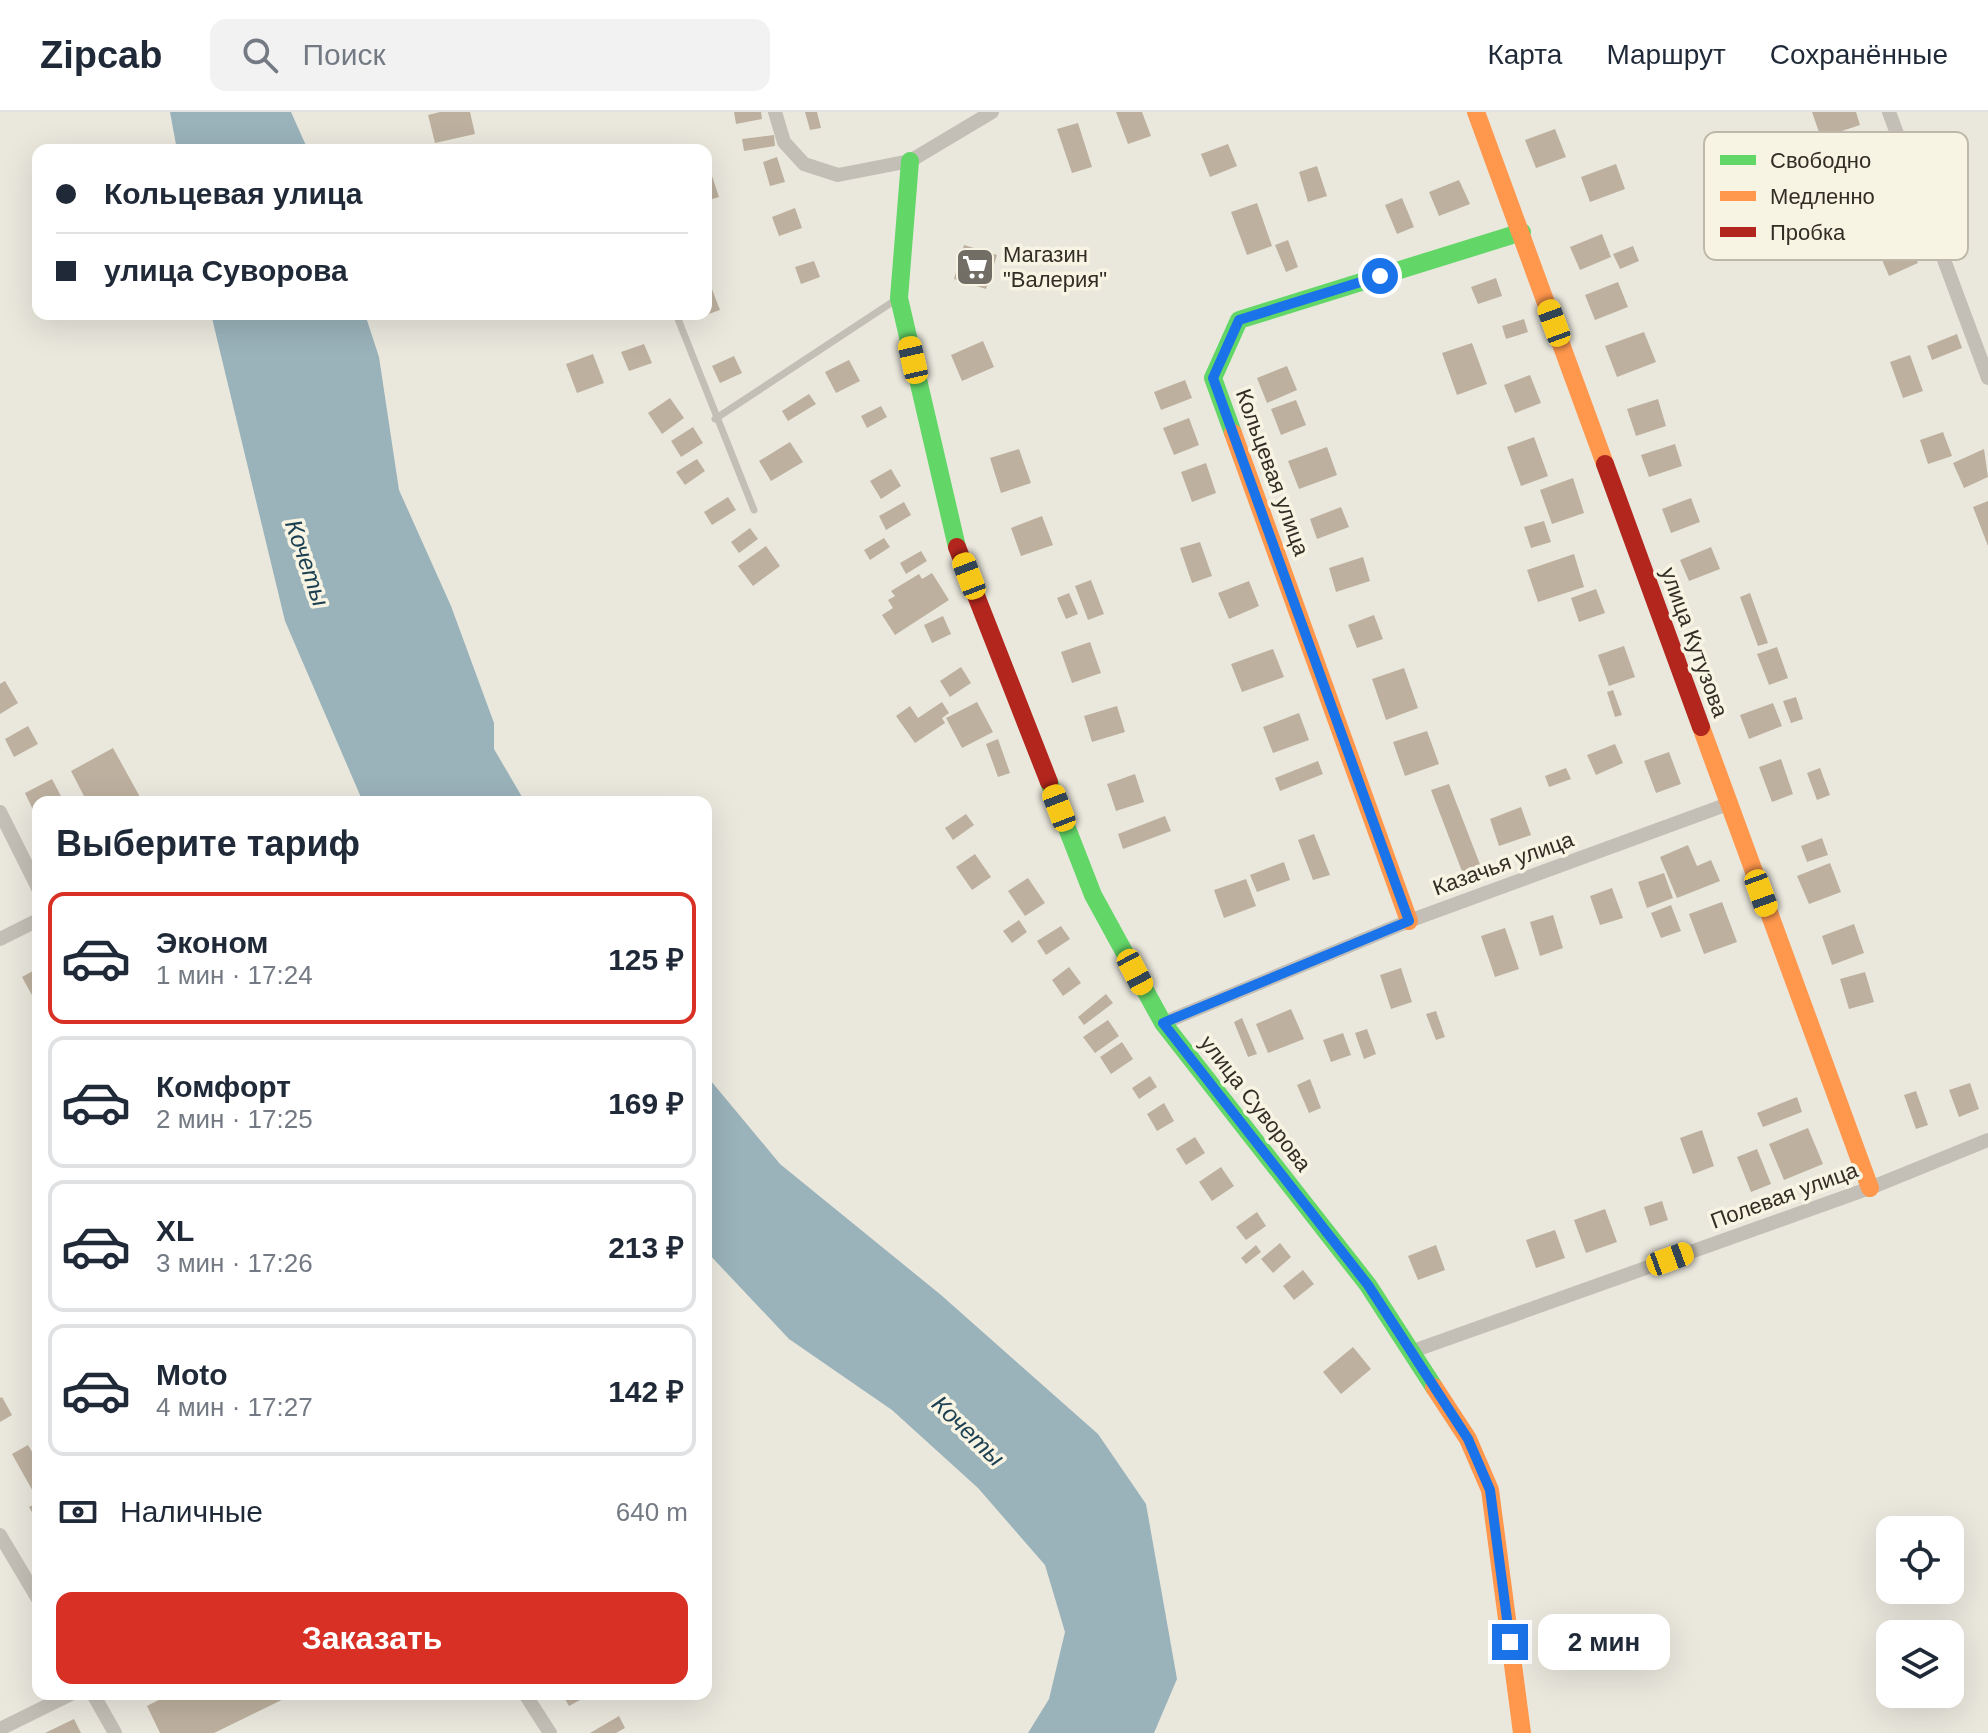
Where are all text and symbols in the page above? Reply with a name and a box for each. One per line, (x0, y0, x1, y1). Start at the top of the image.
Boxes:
search box (210, 19, 770, 91)
icon: search (238, 33, 282, 77)
text: Zipcab (40, 34, 162, 76)
text: Поиск (302, 38, 386, 71)
text: Карта (1487, 39, 1562, 70)
text: Маршрут (1606, 39, 1726, 70)
text: Сохранённые (1770, 39, 1948, 70)
legend (1704, 132, 1968, 260)
text: Свободно (1770, 148, 1871, 173)
text: Кольцевая улица (104, 177, 362, 210)
text: Медленно (1770, 184, 1875, 209)
text: Пробка (1770, 220, 1846, 245)
place label: Магазин "Валерия" (1003, 242, 1107, 292)
supermarket icon: Магазин "Валерия" (954, 246, 996, 288)
text: улица Суворова (104, 254, 348, 287)
route start (1362, 258, 1398, 294)
car (1535, 296, 1573, 350)
car (896, 334, 930, 386)
street label: Кольцевая улица (1231, 385, 1315, 560)
water label: Кочеты (280, 516, 335, 610)
car (949, 549, 989, 603)
street label: улица Кутузова (1656, 564, 1733, 721)
car (1039, 781, 1079, 835)
text: Выберите тариф (56, 823, 360, 864)
street label: Казачья улица (1429, 826, 1578, 901)
car (1742, 866, 1780, 920)
icon: car (60, 922, 132, 994)
text: Эконом (156, 926, 269, 959)
text: 125 ₽ (608, 943, 684, 976)
car (1113, 945, 1157, 999)
text: 1 мин · 17:24 (156, 960, 313, 990)
street label: улица Суворова (1195, 1030, 1317, 1177)
icon: car (60, 1066, 132, 1138)
text: Комфорт (156, 1070, 291, 1103)
text: 169 ₽ (608, 1087, 684, 1120)
text: 2 мин · 17:25 (156, 1104, 313, 1134)
street label: Полевая улица (1707, 1157, 1862, 1234)
icon: car (60, 1210, 132, 1282)
text: XL (156, 1214, 194, 1247)
text: 213 ₽ (608, 1231, 684, 1264)
car (1643, 1240, 1697, 1278)
text: 3 мин · 17:26 (156, 1248, 313, 1278)
icon: car (60, 1354, 132, 1426)
text: Moto (156, 1358, 228, 1391)
text: 142 ₽ (608, 1375, 684, 1408)
water label: Кочеты (927, 1390, 1010, 1472)
text: 4 мин · 17:27 (156, 1392, 313, 1422)
icon: cash (56, 1490, 100, 1534)
text: Наличные (120, 1495, 263, 1528)
text: 640 m (616, 1497, 688, 1527)
map controls (1876, 1516, 1964, 1708)
button: locate (1876, 1516, 1964, 1604)
button: Заказать (56, 1592, 688, 1684)
callout: 2 мин (1538, 1614, 1670, 1670)
button: layers (1876, 1620, 1964, 1708)
route end (1492, 1624, 1528, 1660)
text: 2 мин (1568, 1627, 1640, 1657)

